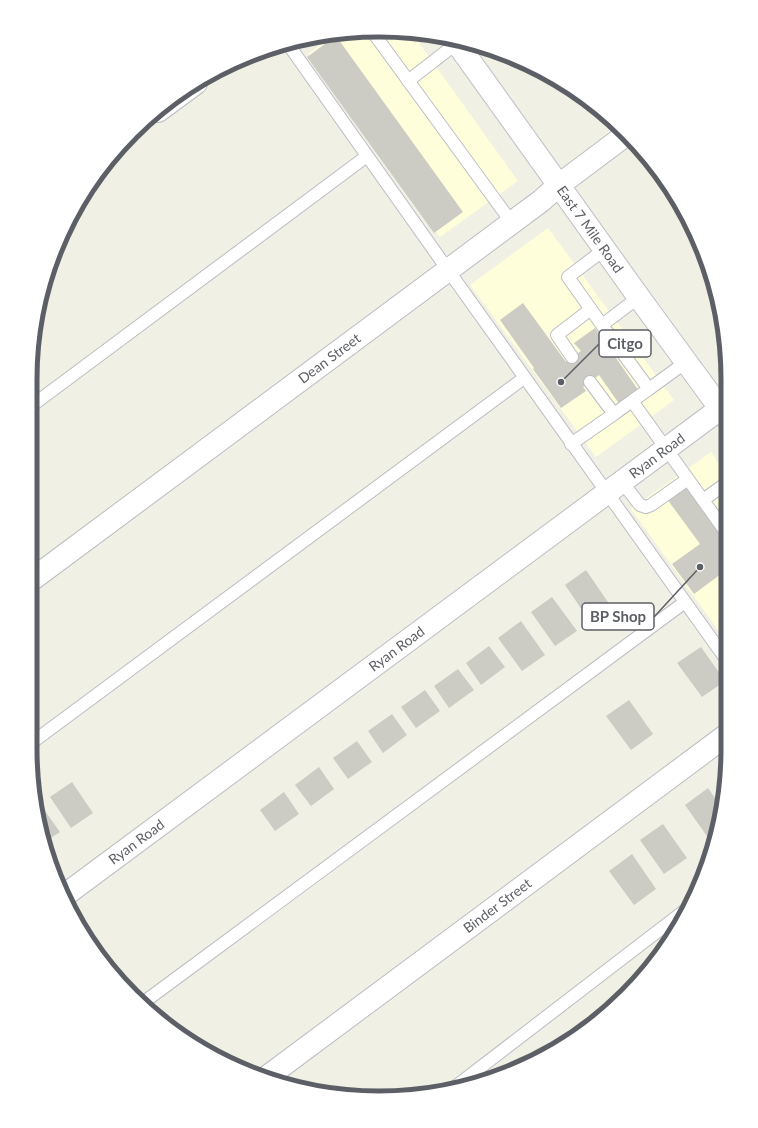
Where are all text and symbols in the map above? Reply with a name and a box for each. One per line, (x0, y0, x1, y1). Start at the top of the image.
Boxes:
street label: East 7 Mile Road (554, 182, 628, 276)
street label: Dean Street (295, 329, 363, 387)
callout: Citgo (599, 330, 651, 357)
text: Citgo (607, 334, 643, 352)
street label: Ryan Road (625, 429, 688, 482)
callout: BP Shop (582, 603, 654, 630)
text: BP Shop (590, 607, 646, 625)
street label: Ryan Road (365, 622, 428, 675)
street label: Ryan Road (105, 815, 167, 868)
street label: Binder Street (460, 874, 534, 936)

